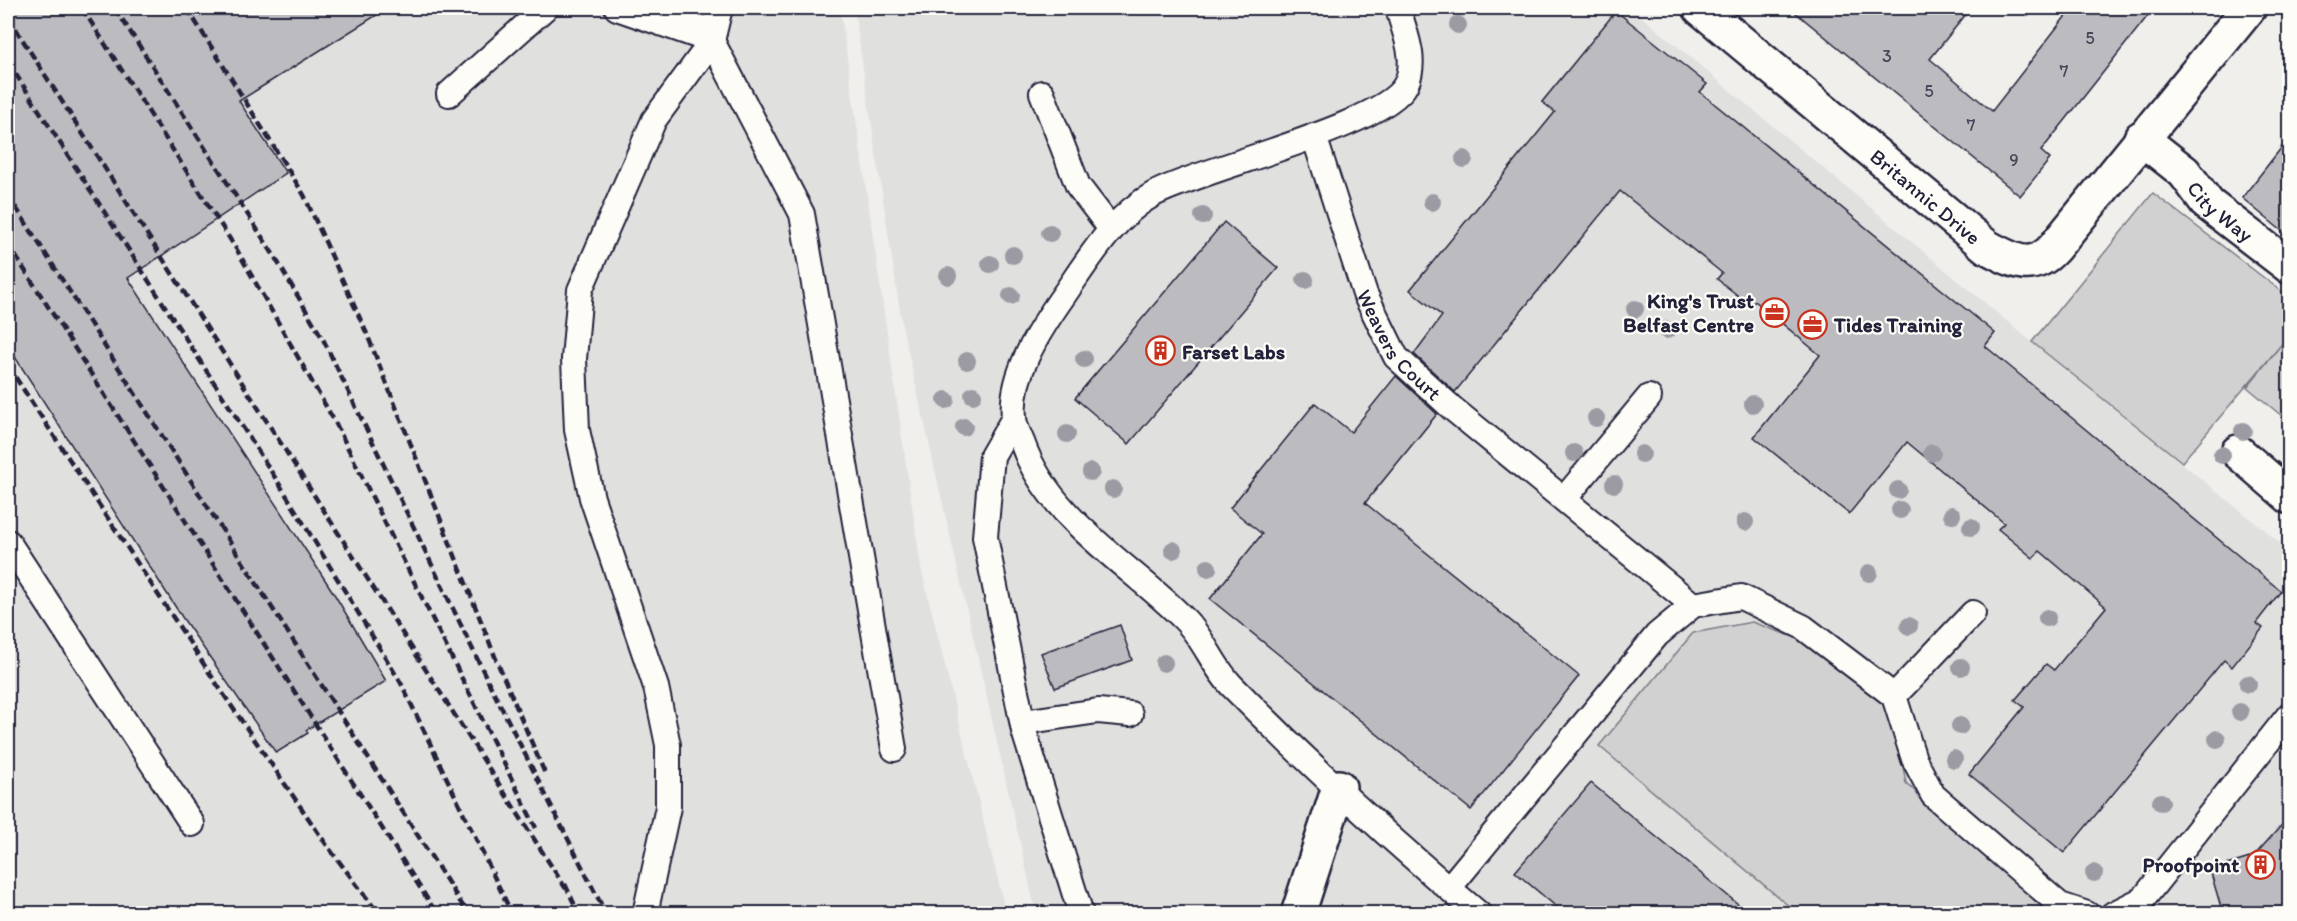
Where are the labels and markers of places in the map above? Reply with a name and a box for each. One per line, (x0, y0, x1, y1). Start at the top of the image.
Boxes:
place label: King's Trust Belfast Centre (1623, 288, 1754, 337)
office icon: King's Trust Belfast Centre (1759, 296, 1791, 328)
office icon: Tides Training (1797, 308, 1829, 340)
place label: Tides Training (1833, 312, 1964, 338)
building icon: Farset Labs (1145, 335, 1177, 367)
place label: Farset Labs (1182, 339, 1285, 364)
building icon: Proofpoint (2244, 848, 2276, 880)
place label: Proofpoint (2142, 852, 2239, 878)

